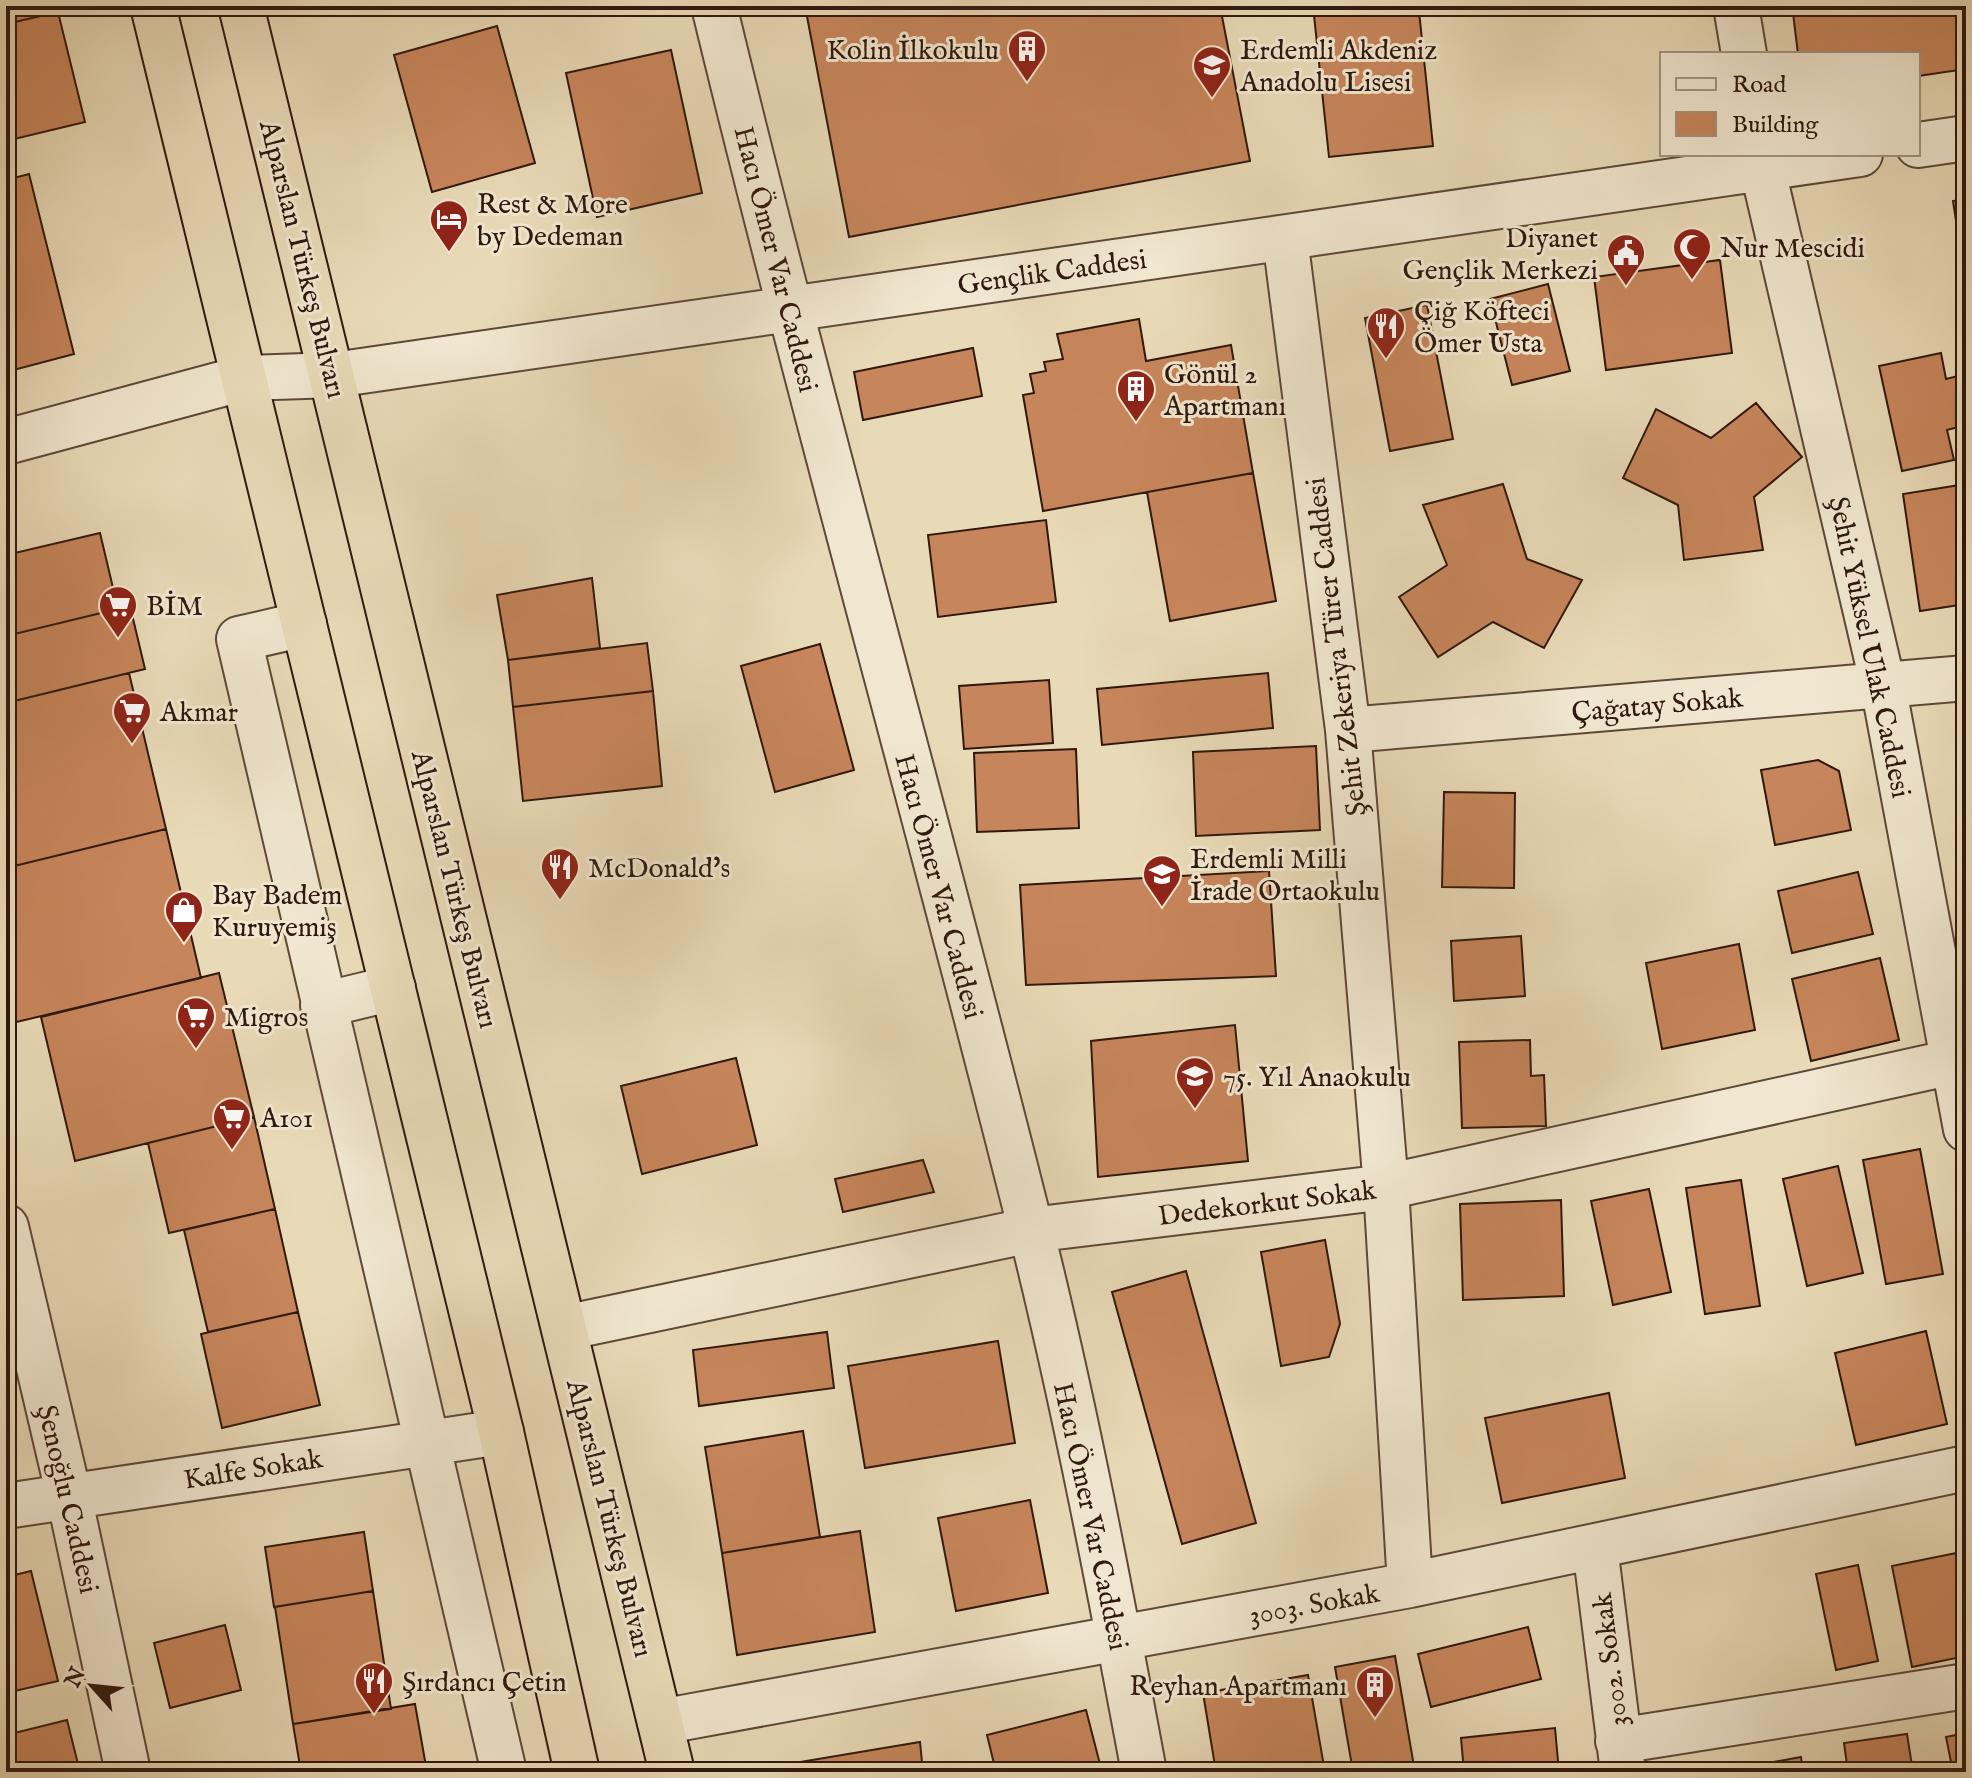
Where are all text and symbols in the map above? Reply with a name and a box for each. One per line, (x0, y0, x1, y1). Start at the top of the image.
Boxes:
building icon: Kolin İlkokulu (1006, 28, 1048, 83)
place label: Kolin İlkokulu (827, 34, 999, 69)
place label: Erdemli Akdeniz Anadolu Lisesi (1239, 34, 1437, 101)
school or university icon: Erdemli Akdeniz Anadolu Lisesi (1191, 44, 1233, 99)
legend (1660, 52, 1920, 156)
text: Road (1732, 70, 1786, 101)
text: Building (1732, 110, 1819, 141)
street label: Alparslan Türkeş Bulvarı (250, 116, 353, 402)
street label: Hacı Ömer Var Caddesi (725, 123, 825, 396)
place label: Rest & More by Dedeman (477, 188, 628, 255)
hotel icon: Rest & More by Dedeman (428, 198, 470, 253)
place label: Diyanet Gençlik Merkezi (1402, 222, 1598, 289)
mosque icon: Nur Mescidi (1671, 226, 1713, 281)
public building icon: Diyanet Gençlik Merkezi (1605, 232, 1647, 287)
place label: Nur Mescidi (1720, 232, 1865, 267)
street label: Gençlik Caddesi (956, 243, 1149, 304)
place label: Çiğ Köfteci Ömer Usta (1414, 295, 1550, 362)
restaurant icon: Çiğ Köfteci Ömer Usta (1365, 305, 1407, 360)
place label: Gönül 2 Apartmanı (1163, 358, 1286, 425)
building icon: Gönül 2 Apartmanı (1115, 368, 1157, 423)
street label: Şehit Zekeriya Türer Caddesi (1299, 475, 1376, 818)
street label: Şehit Yüksel Ulak Caddesi (1820, 494, 1918, 801)
supermarket icon: BİM (97, 584, 139, 639)
place label: BİM (146, 590, 203, 625)
street label: Çağatay Sokak (1570, 681, 1745, 731)
supermarket icon: Akmar (111, 690, 153, 745)
place label: Akmar (159, 696, 238, 731)
street label: Alparslan Türkeş Bulvarı (402, 746, 505, 1032)
street label: Hacı Ömer Var Caddesi (885, 750, 990, 1023)
place label: Erdemli Milli İrade Ortaokulu (1190, 843, 1380, 910)
restaurant icon: McDonald's (539, 846, 581, 901)
place label: McDonald's (588, 852, 730, 887)
school or university icon: Erdemli Milli İrade Ortaokulu (1141, 853, 1183, 908)
place label: Bay Badem Kuruyemiş (212, 879, 342, 946)
shop icon: Bay Badem Kuruyemiş (163, 889, 205, 944)
supermarket icon: Migros (175, 995, 217, 1050)
place label: Migros (224, 1001, 308, 1036)
school or university icon: 75. Yıl Anaokulu (1174, 1055, 1216, 1110)
place label: 75. Yıl Anaokulu (1223, 1061, 1411, 1096)
supermarket icon: A101 (211, 1096, 253, 1151)
place label: A101 (259, 1102, 313, 1137)
street label: Dedekorkut Sokak (1156, 1174, 1379, 1235)
street label: Alparslan Türkeş Bulvarı (557, 1375, 660, 1661)
street label: Hacı Ömer Var Caddesi (1044, 1379, 1135, 1654)
street label: Şenoğlu Caddesi (28, 1402, 105, 1597)
street label: Kalfe Sokak (181, 1442, 326, 1499)
street label: 3003. Sokak (1246, 1577, 1383, 1634)
street label: 3002. Sokak (1586, 1590, 1637, 1729)
north arrow (52, 1646, 132, 1726)
restaurant icon: Şırdancı Çetin (353, 1660, 395, 1715)
text: N (59, 1663, 93, 1694)
building icon: Reyhan Apartmanı (1354, 1664, 1396, 1719)
place label: Şırdancı Çetin (402, 1666, 567, 1701)
place label: Reyhan Apartmanı (1129, 1670, 1347, 1705)

